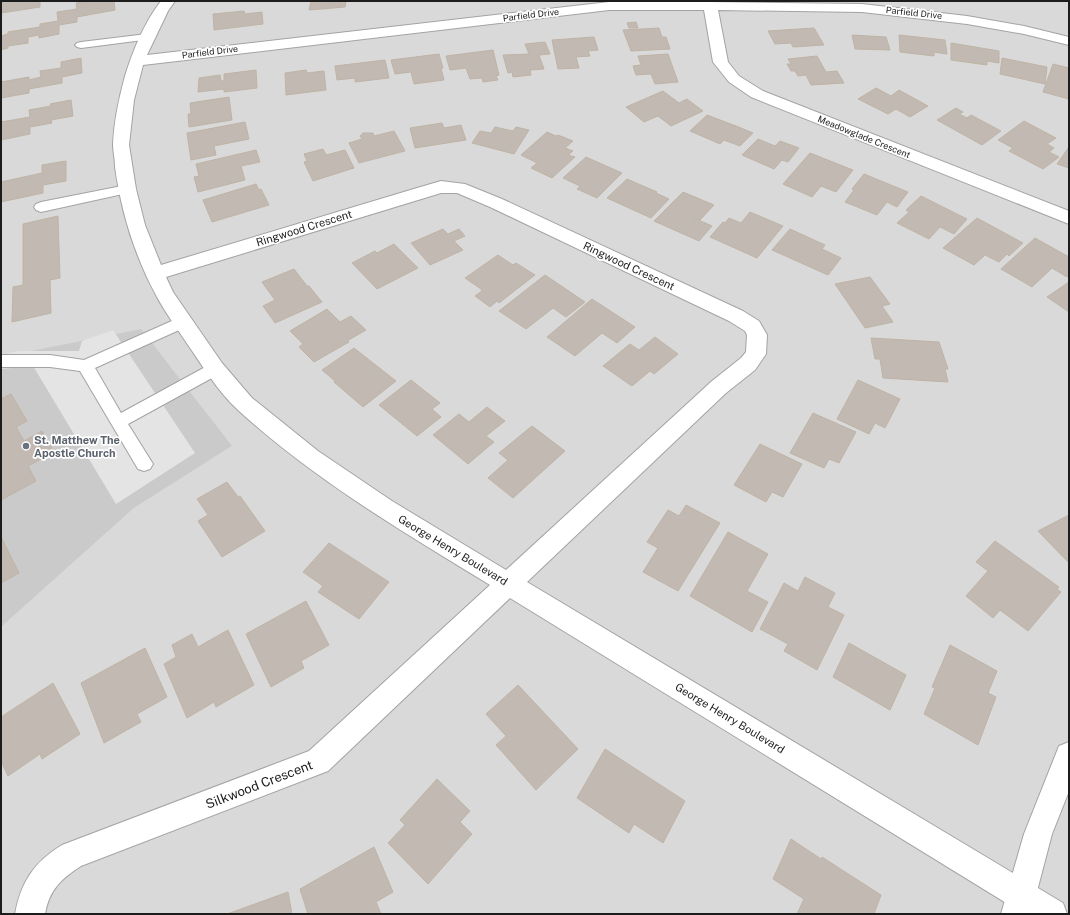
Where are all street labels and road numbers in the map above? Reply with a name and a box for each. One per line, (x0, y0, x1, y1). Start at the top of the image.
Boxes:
street label: Parfield Drive (885, 4, 943, 21)
street label: Parfield Drive (502, 6, 560, 23)
street label: Parfield Drive (181, 43, 239, 60)
street label: Meadowglade Crescent (816, 113, 912, 160)
street label: Ringwood Crescent (255, 208, 353, 248)
street label: Ringwood Crescent (581, 240, 677, 292)
street label: George Henry Boulevard (396, 513, 510, 587)
street label: George Henry Boulevard (673, 681, 787, 755)
street label: Silkwood Crescent (204, 757, 315, 812)

